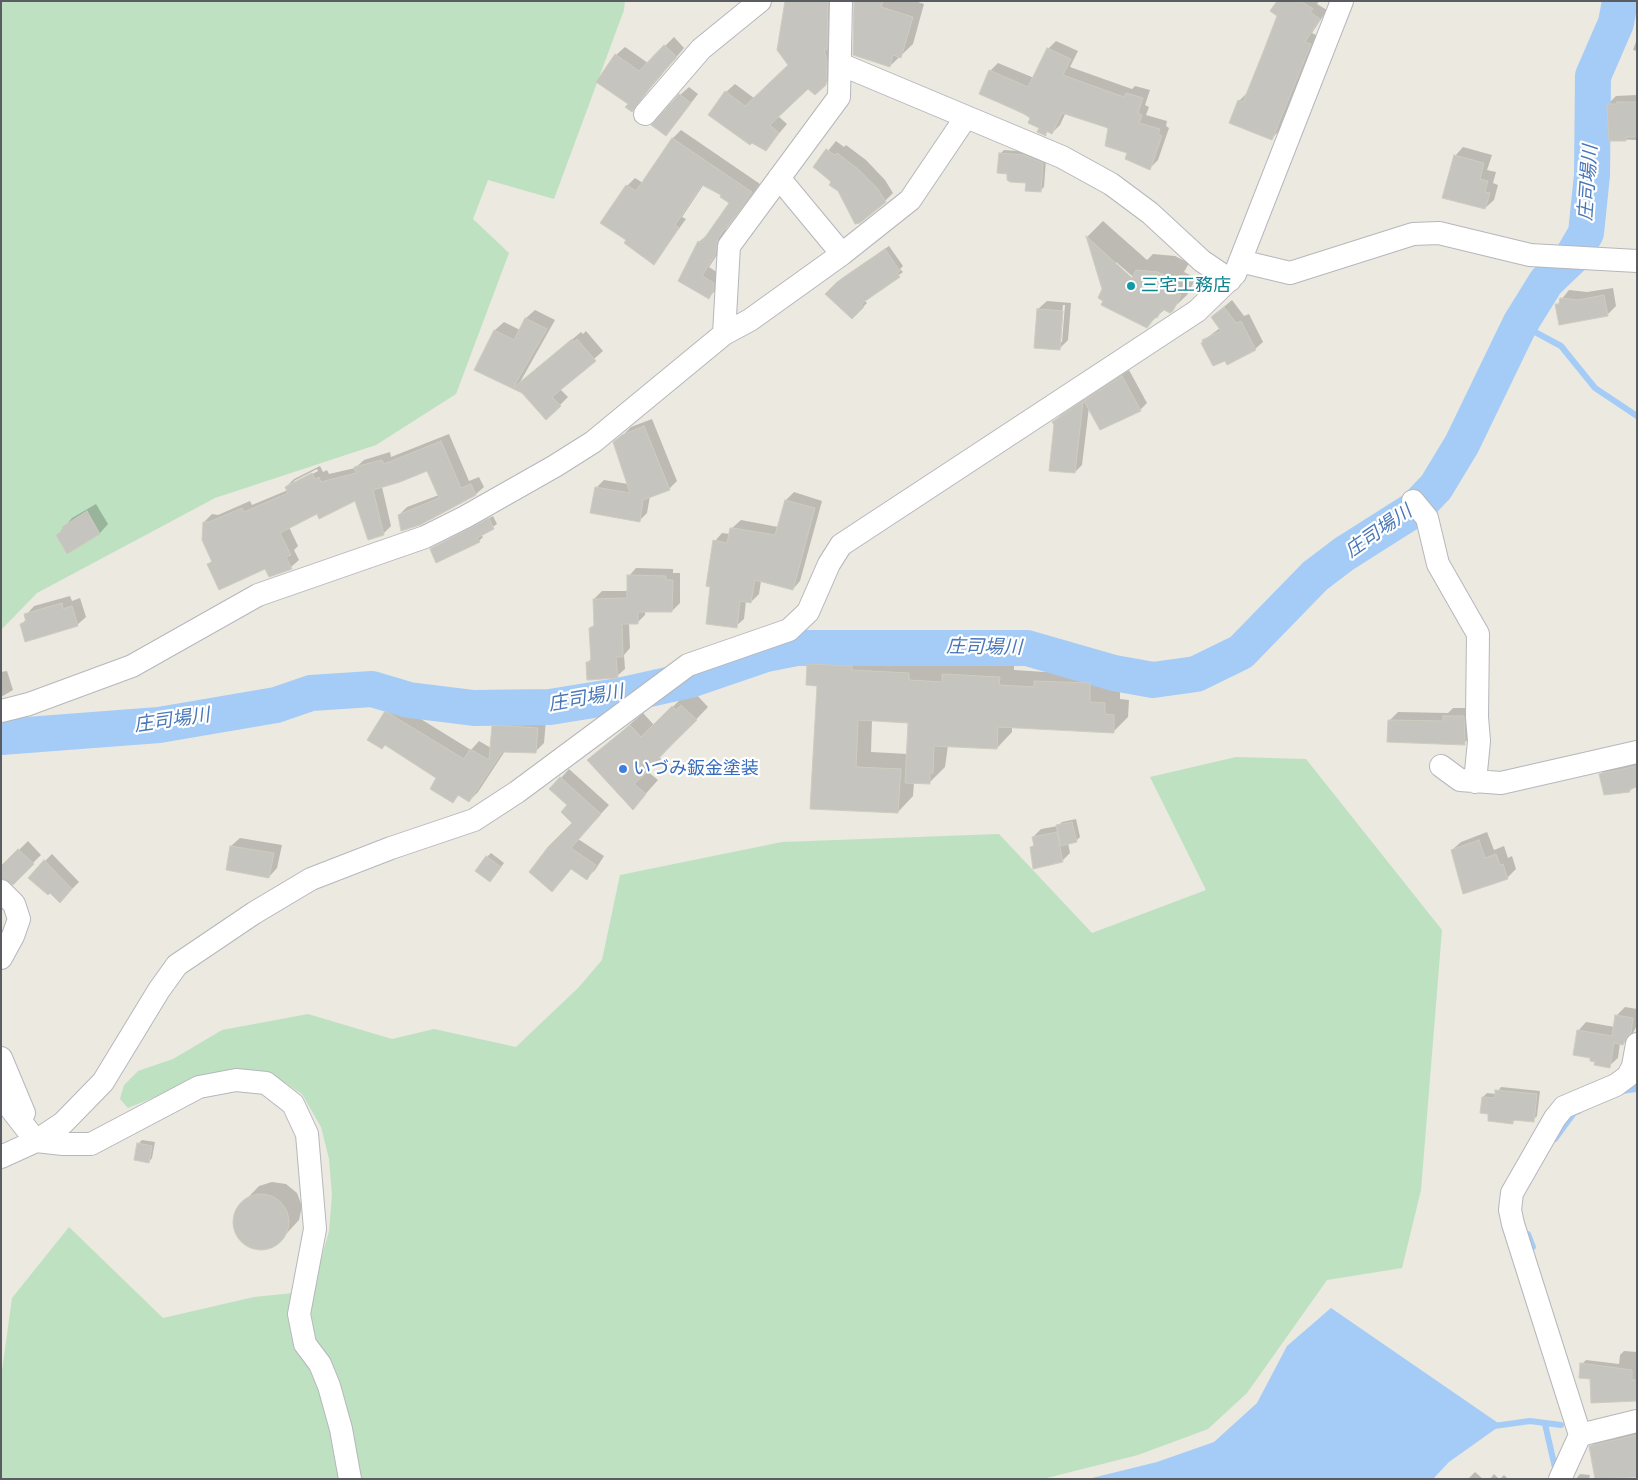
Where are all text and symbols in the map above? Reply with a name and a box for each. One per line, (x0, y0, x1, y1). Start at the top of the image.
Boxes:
water label: 庄司場川 (1575, 144, 1603, 222)
place label: 三宅工務店 (1141, 275, 1231, 297)
marker: 三宅工務店 (1125, 280, 1137, 292)
water label: 庄司場川 (1341, 501, 1417, 563)
water label: 庄司場川 (946, 636, 1022, 660)
water label: 庄司場川 (547, 681, 625, 717)
water label: 庄司場川 (133, 704, 211, 738)
place label: いづみ鈑金塗装 (633, 758, 759, 780)
marker: いづみ鈑金塗装 (617, 763, 629, 775)

